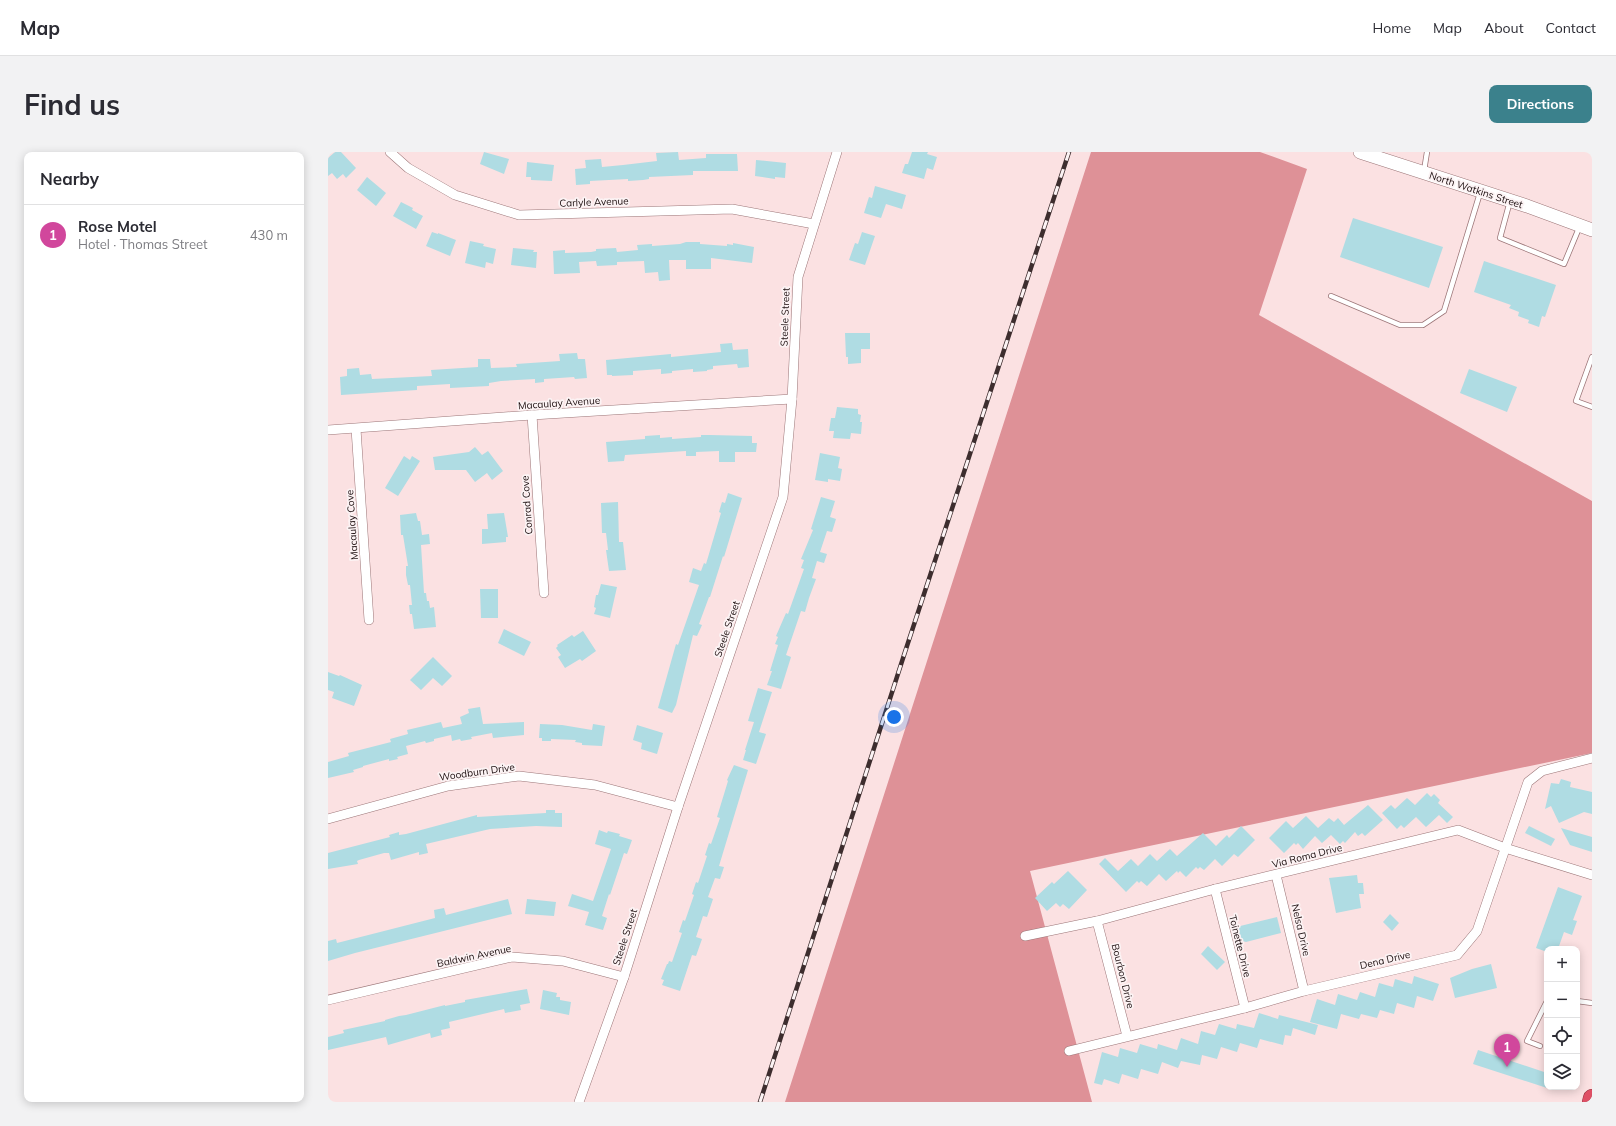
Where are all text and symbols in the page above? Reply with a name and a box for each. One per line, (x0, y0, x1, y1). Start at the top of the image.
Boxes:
text: Map (20, 16, 60, 40)
text: Home (1372, 19, 1411, 37)
text: Map (1433, 19, 1462, 37)
text: About (1484, 19, 1524, 37)
text: Contact (1546, 19, 1596, 37)
button: Directions (1489, 85, 1592, 123)
text: Find us (24, 87, 120, 122)
text: Nearby (40, 168, 99, 189)
street label: North Watkins Street (1428, 169, 1525, 211)
street label: Carlyle Avenue (559, 194, 629, 210)
text: Rose Motel (78, 217, 157, 236)
text: 1 (49, 227, 57, 243)
text: 430 m (250, 227, 288, 243)
text: Hotel · Thomas Street (78, 236, 208, 252)
street label: Steele Street (777, 287, 793, 347)
street label: Macaulay Avenue (517, 394, 601, 412)
street label: Conrad Cove (518, 475, 536, 535)
street label: Macaulay Cove (343, 489, 361, 561)
street label: Steele Street (711, 599, 743, 659)
your location (884, 707, 904, 727)
street label: Woodburn Drive (438, 760, 516, 784)
street label: Via Roma Drive (1270, 841, 1344, 871)
street label: Nelsa Drive (1289, 903, 1313, 957)
street label: Steele Street (610, 907, 640, 967)
street label: Toinette Drive (1226, 914, 1254, 978)
street label: Baldwin Avenue (436, 942, 512, 970)
street label: Bourbon Drive (1109, 942, 1137, 1010)
map controls (1544, 946, 1580, 1090)
button: + (1544, 946, 1580, 982)
street label: Dena Drive (1358, 948, 1412, 972)
button: − (1544, 982, 1580, 1018)
button: locate (1544, 1018, 1580, 1054)
pin: 1 (1494, 1034, 1520, 1067)
button: layers (1544, 1054, 1580, 1090)

